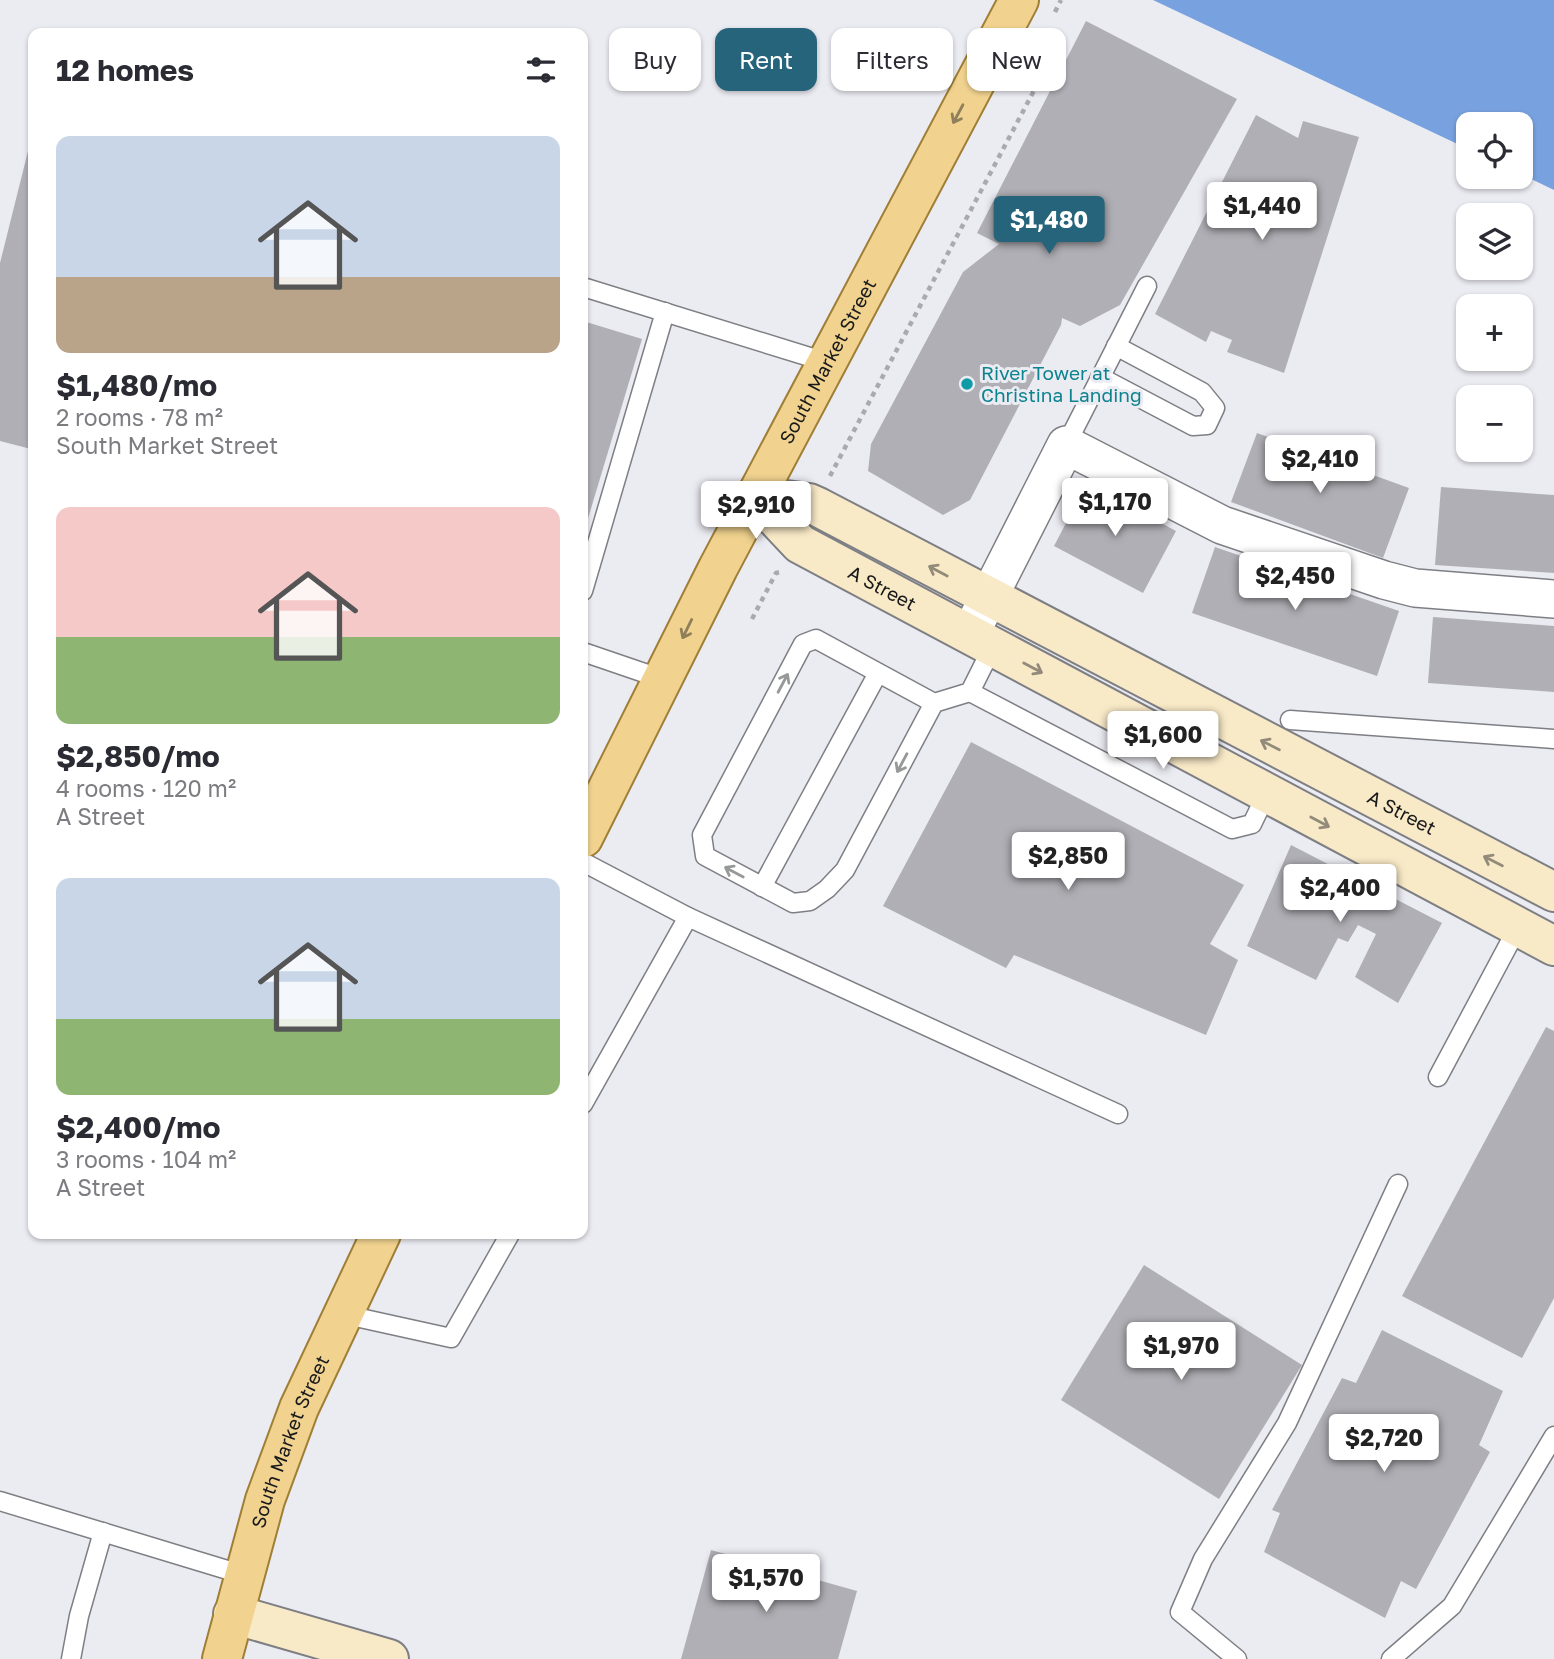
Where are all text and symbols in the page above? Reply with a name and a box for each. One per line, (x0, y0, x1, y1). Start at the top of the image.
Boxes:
chip: Buy (609, 28, 701, 91)
chip: Rent (715, 28, 817, 91)
chip: Filters (831, 28, 953, 91)
chip: New (967, 28, 1066, 91)
icon: filters (522, 51, 560, 89)
text: 12 homes (56, 52, 194, 88)
one-way arrow (951, 103, 965, 124)
map controls (1456, 112, 1533, 462)
button: locate (1456, 112, 1533, 189)
icon: home (245, 182, 371, 308)
pin: $1,440 (1205, 182, 1319, 242)
text: $1,440 (1223, 191, 1301, 219)
pin: $1,480 (992, 196, 1106, 256)
button: layers (1456, 203, 1533, 280)
text: $1,480 (1010, 205, 1088, 233)
street label: South Market Street (774, 274, 880, 447)
button: + (1456, 294, 1533, 371)
place label: River Tower at Christina Landing (981, 361, 1142, 406)
text: $1,480/mo (56, 367, 217, 403)
marker: River Tower at Christina Landing (959, 376, 975, 392)
button: − (1456, 385, 1533, 462)
text: 2 rooms · 78 m² (56, 403, 223, 431)
text: South Market Street (56, 431, 278, 459)
pin: $2,410 (1263, 435, 1377, 495)
text: $2,410 (1281, 444, 1359, 472)
pin: $1,170 (1058, 478, 1172, 538)
pin: $2,910 (699, 482, 813, 541)
text: $1,170 (1078, 487, 1152, 515)
text: $2,910 (717, 490, 795, 518)
pin: $2,450 (1238, 552, 1352, 612)
icon: home (245, 553, 371, 679)
street label: A Street (845, 560, 920, 615)
text: $2,450 (1255, 561, 1335, 589)
one-way arrow (928, 564, 949, 578)
one-way arrow (680, 618, 694, 639)
one-way arrow (1023, 661, 1043, 675)
one-way arrow (776, 673, 790, 693)
pin: $1,600 (1106, 712, 1220, 771)
text: $1,600 (1123, 720, 1203, 748)
one-way arrow (1260, 737, 1281, 751)
text: $2,850/mo (56, 738, 220, 774)
one-way arrow (895, 752, 908, 773)
text: 4 rooms · 120 m² (56, 774, 236, 802)
street label: A Street (1364, 785, 1440, 839)
text: A Street (56, 802, 145, 830)
one-way arrow (1310, 815, 1330, 829)
pin: $2,850 (1011, 832, 1125, 892)
text: $2,850 (1028, 841, 1108, 869)
one-way arrow (1484, 853, 1504, 867)
one-way arrow (724, 864, 745, 878)
pin: $2,400 (1283, 864, 1397, 924)
text: $2,400 (1299, 873, 1381, 901)
icon: home (245, 924, 371, 1050)
text: $2,400/mo (56, 1109, 220, 1145)
text: 3 rooms · 104 m² (56, 1145, 236, 1173)
text: A Street (56, 1173, 145, 1201)
pin: $1,970 (1124, 1322, 1238, 1382)
text: $1,970 (1143, 1331, 1219, 1359)
street label: South Market Street (246, 1351, 333, 1530)
pin: $2,720 (1327, 1414, 1441, 1474)
text: $2,720 (1345, 1423, 1423, 1451)
pin: $1,570 (709, 1554, 823, 1614)
text: $1,570 (728, 1563, 804, 1591)

